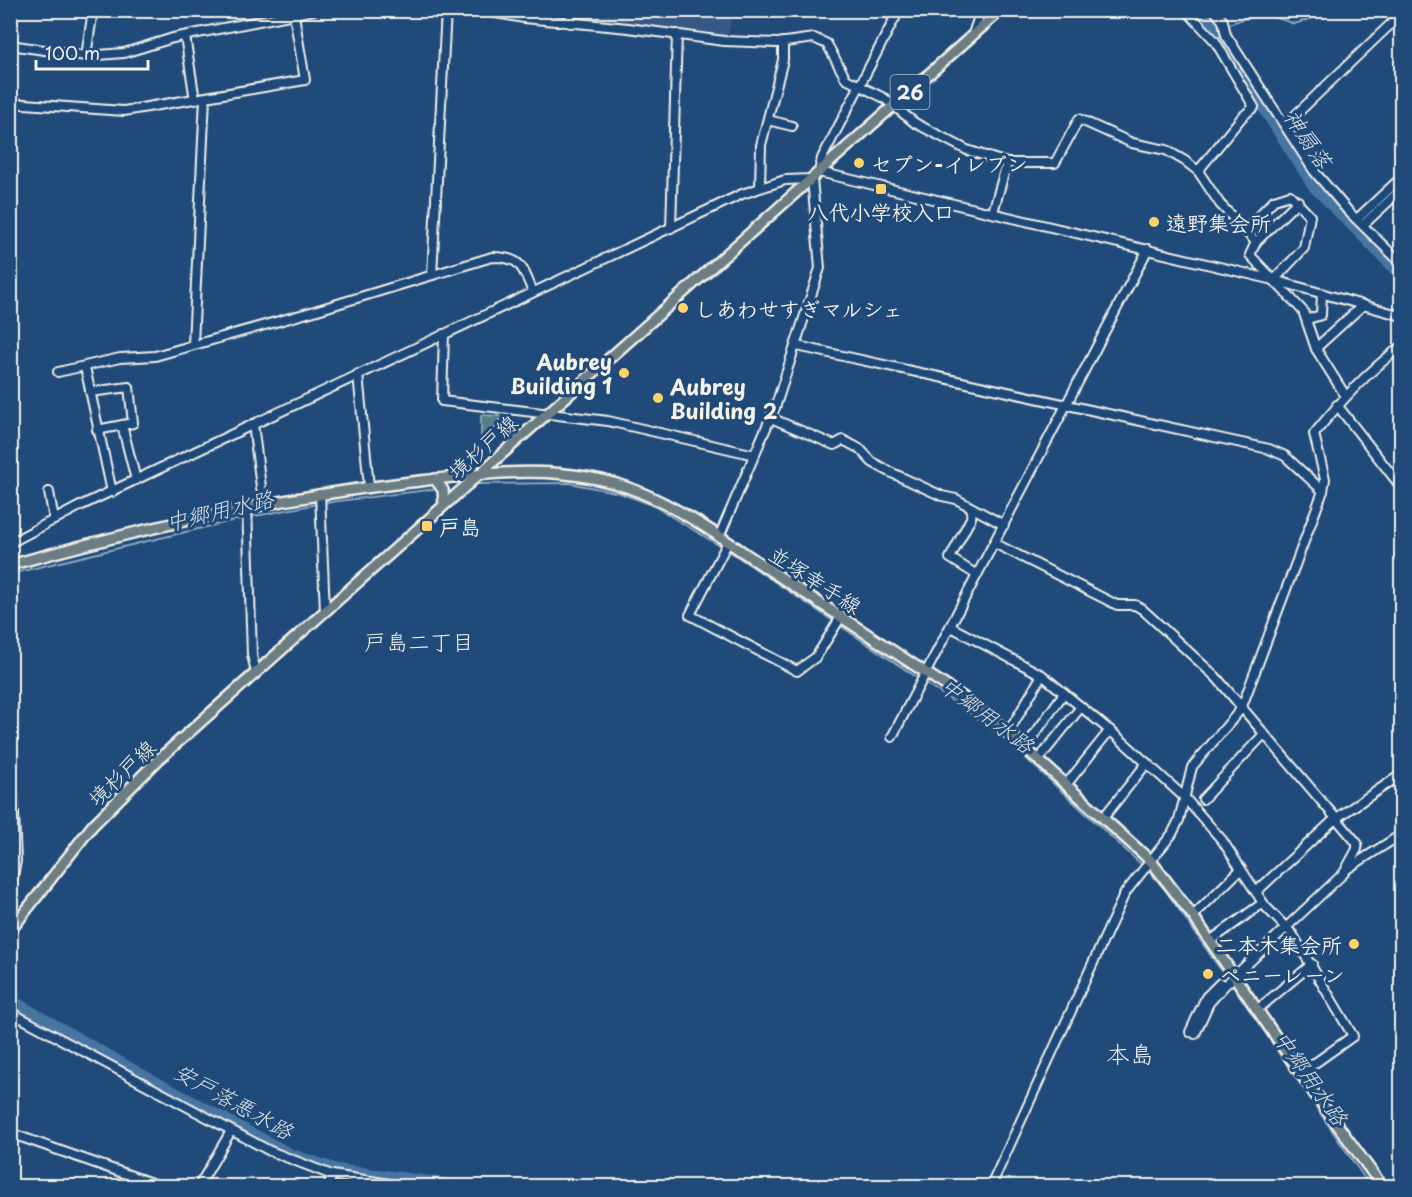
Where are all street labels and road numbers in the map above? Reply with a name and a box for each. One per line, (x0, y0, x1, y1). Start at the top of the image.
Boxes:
road number: 26 (890, 75, 930, 109)
street label: 境杉戸線 (440, 406, 524, 486)
street label: 並塚幸手線 (763, 537, 869, 621)
street label: 境杉戸線 (80, 731, 162, 813)

